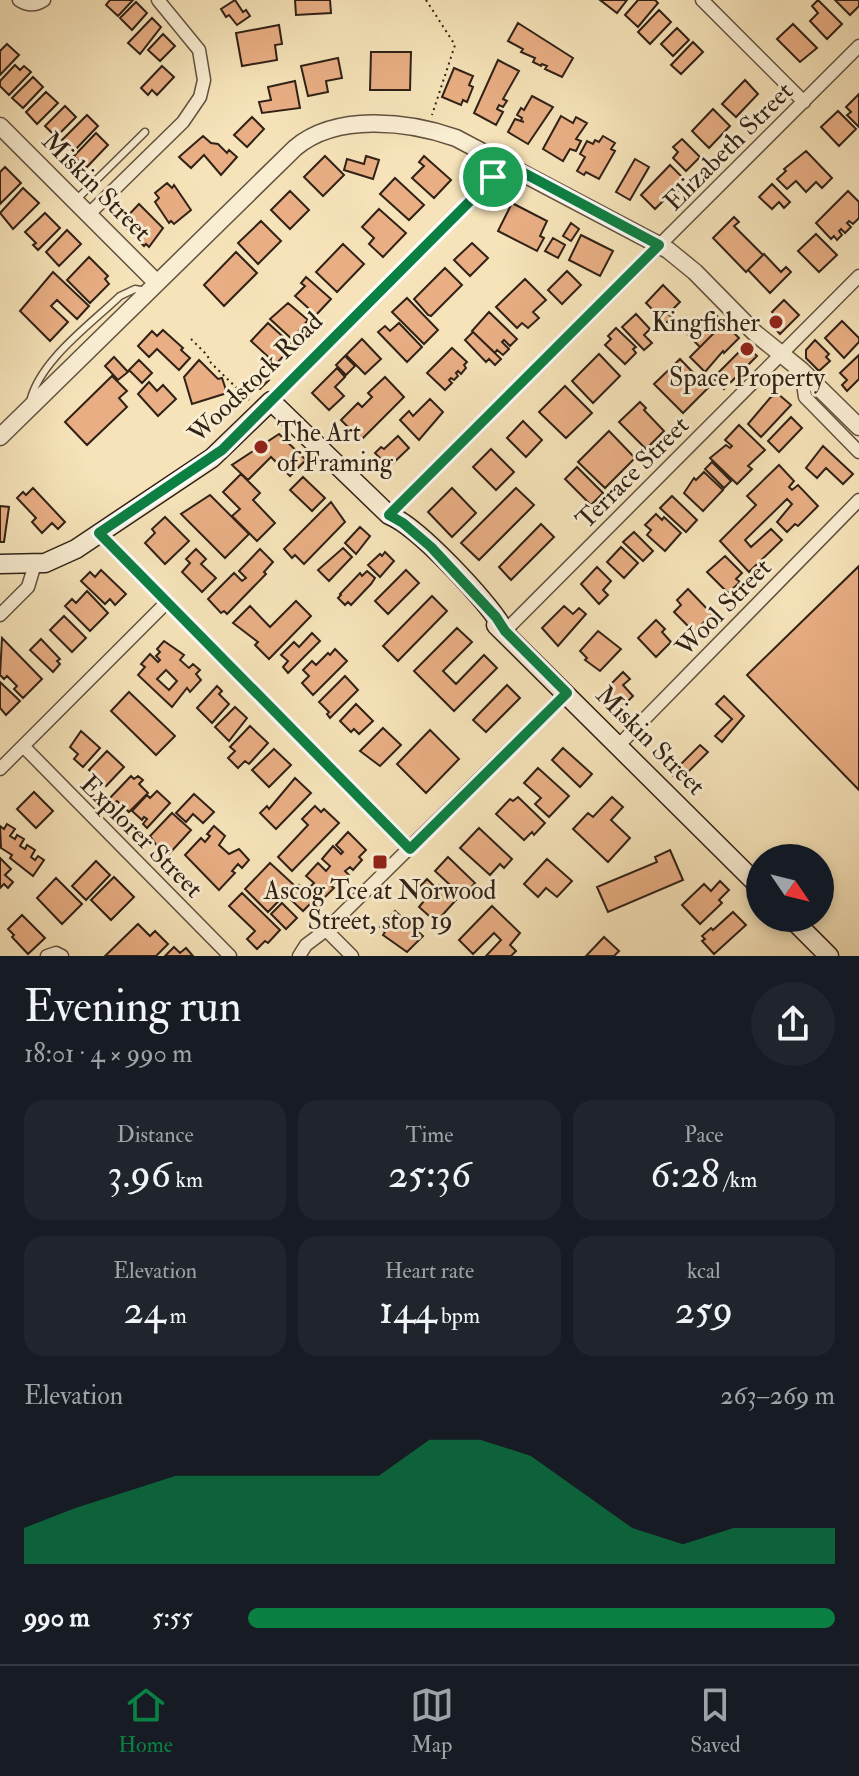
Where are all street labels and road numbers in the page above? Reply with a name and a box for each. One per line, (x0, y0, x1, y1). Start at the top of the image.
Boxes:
street label: Elizabeth Street (657, 75, 800, 218)
street label: Miskin Street (35, 125, 158, 248)
street label: Woodstock Road (181, 305, 330, 451)
street label: Terrace Street (570, 410, 696, 536)
street label: Wool Street (669, 552, 778, 664)
street label: Miskin Street (589, 679, 712, 802)
street label: Explorer Street (72, 769, 209, 906)

